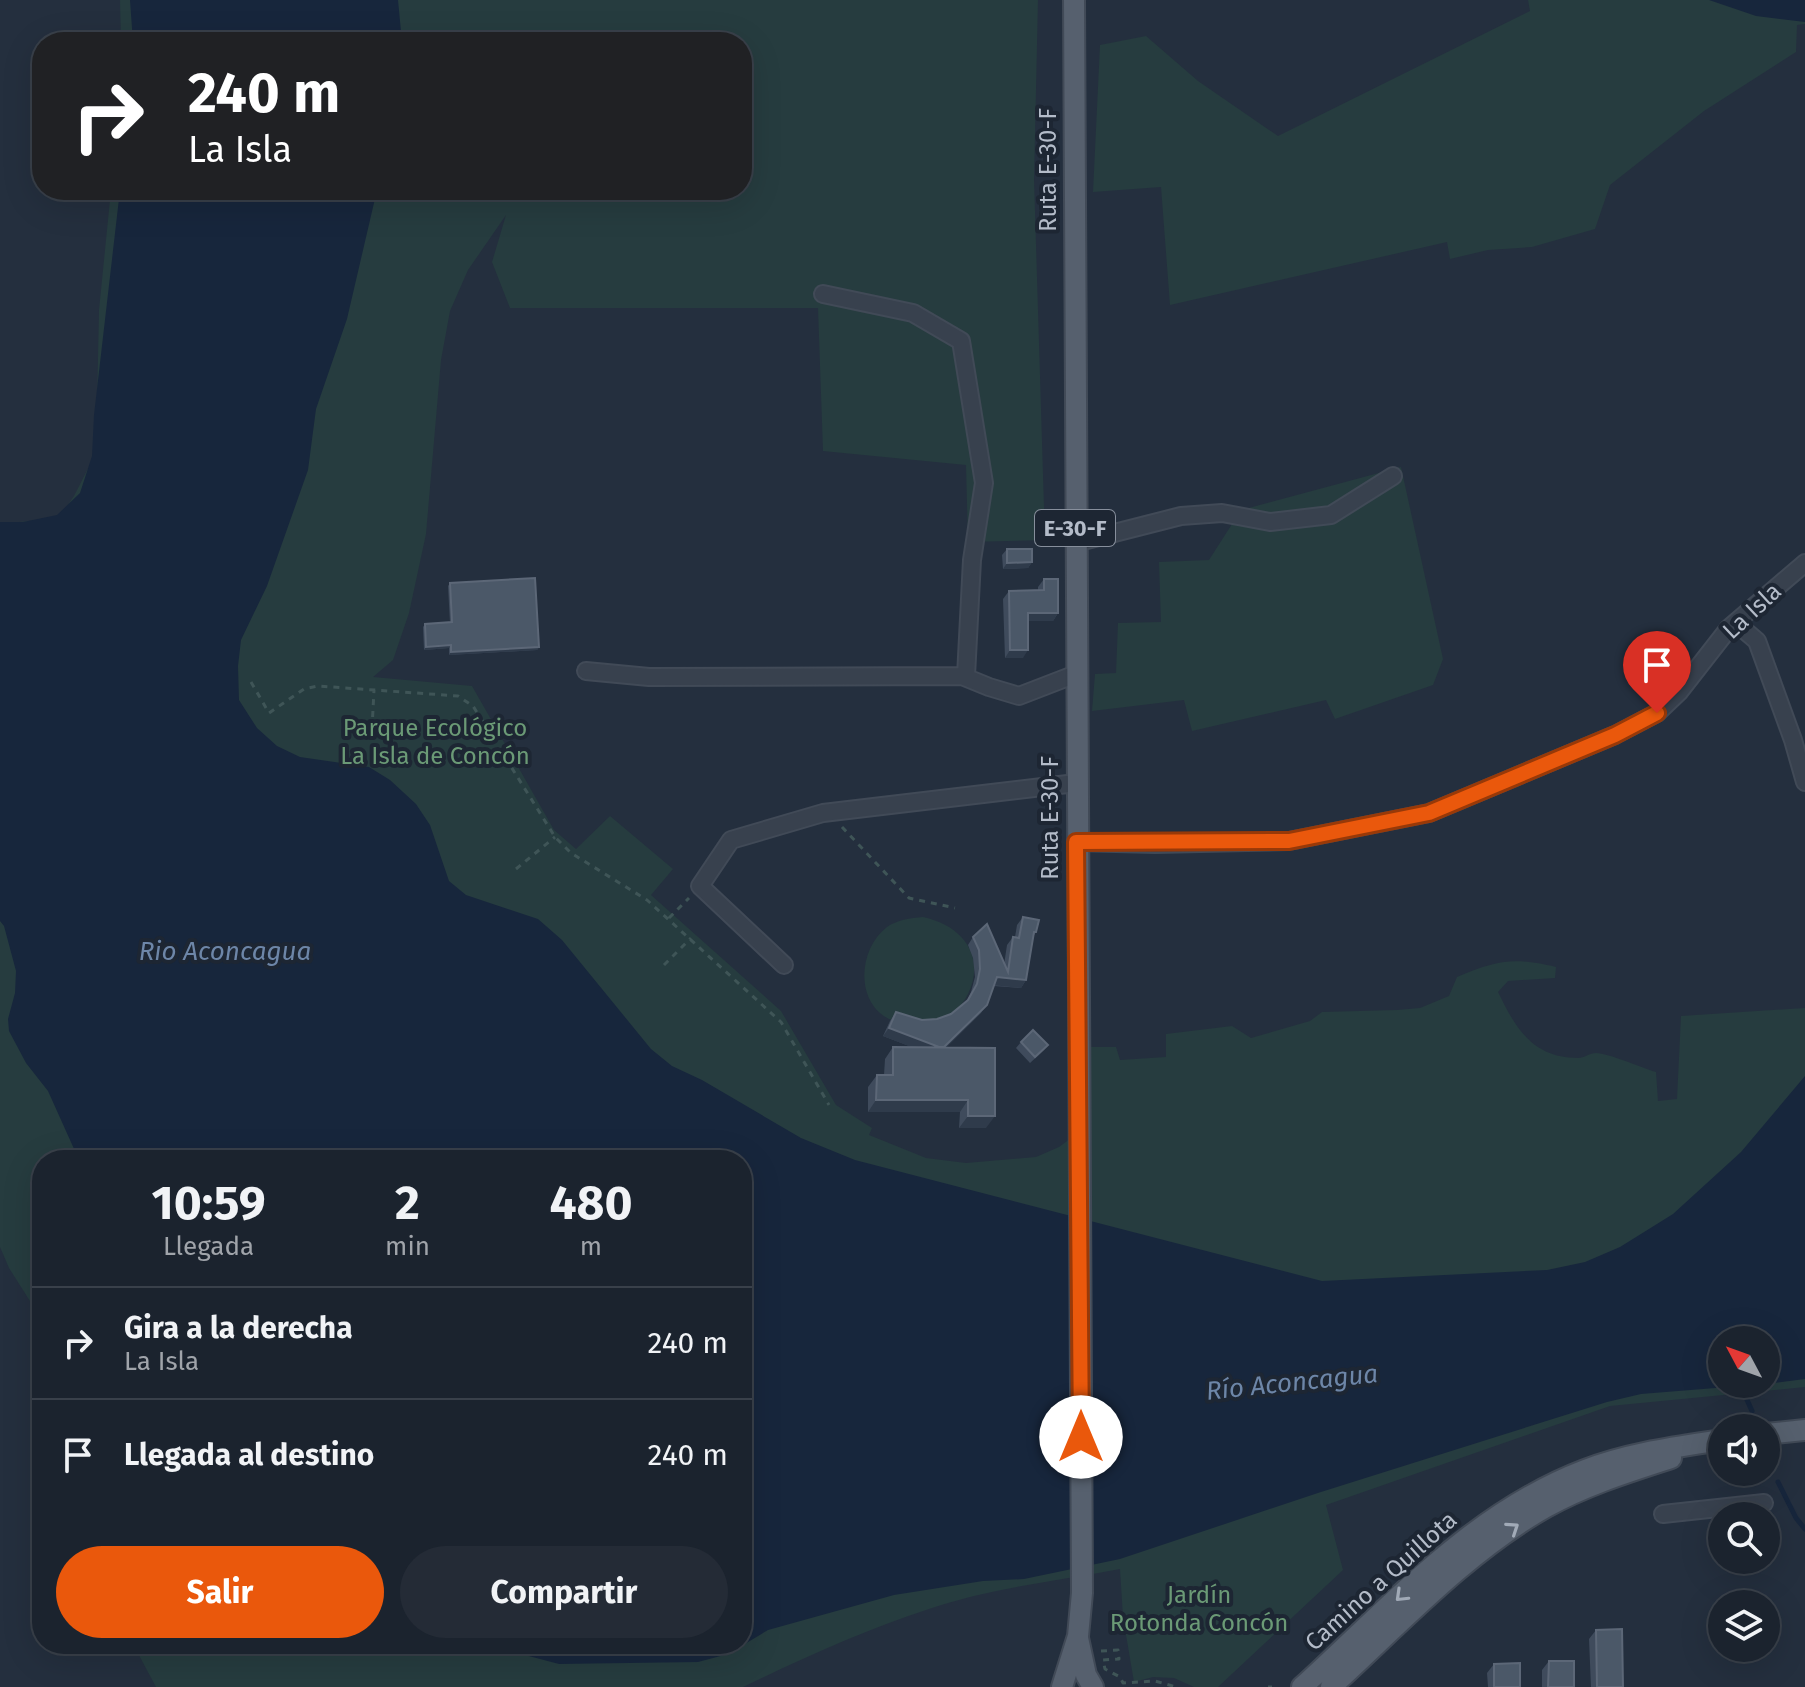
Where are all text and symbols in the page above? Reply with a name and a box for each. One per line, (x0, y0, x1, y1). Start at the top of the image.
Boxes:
text: 240 m (188, 60, 340, 127)
icon: right (56, 64, 160, 168)
street label: Ruta E-30-F (1034, 108, 1062, 232)
text: La Isla (188, 128, 292, 172)
road number: E-30-F (1035, 510, 1115, 546)
street label: La Isla (1717, 577, 1787, 645)
pin (1623, 631, 1691, 713)
icon: arrive (1635, 643, 1679, 687)
park label: Parque Ecológico La Isla de Concón (340, 714, 530, 770)
street label: Ruta E-30-F (1036, 756, 1064, 880)
water label: Rio Aconcagua (139, 936, 311, 967)
text: 10:59 (151, 1174, 266, 1232)
text: 2 (395, 1174, 420, 1232)
text: 480 (549, 1174, 633, 1232)
text: Llegada (163, 1231, 254, 1262)
text: min (385, 1231, 430, 1262)
text: m (580, 1231, 602, 1262)
text: Gira a la derecha (124, 1310, 353, 1346)
icon: right (56, 1321, 100, 1365)
text: 240 m (648, 1325, 728, 1361)
north arrow (1708, 1326, 1780, 1398)
map controls (1708, 1326, 1780, 1662)
text: La Isla (124, 1346, 199, 1377)
water label: Río Aconcagua (1205, 1358, 1379, 1407)
position arrow (1039, 1395, 1123, 1479)
button: sound (1708, 1414, 1780, 1486)
icon: arrive (56, 1433, 100, 1477)
text: Llegada al destino (124, 1437, 374, 1473)
text: 240 m (648, 1437, 728, 1473)
button: search (1708, 1502, 1780, 1574)
street label: Camino a Quillota (1299, 1506, 1463, 1656)
one-way arrow (1504, 1523, 1518, 1538)
button: Salir (56, 1546, 384, 1638)
button: Compartir (400, 1546, 728, 1638)
park label: Jardín Rotonda Concón (1110, 1581, 1288, 1637)
one-way arrow (1396, 1587, 1410, 1601)
button: layers (1708, 1590, 1780, 1662)

